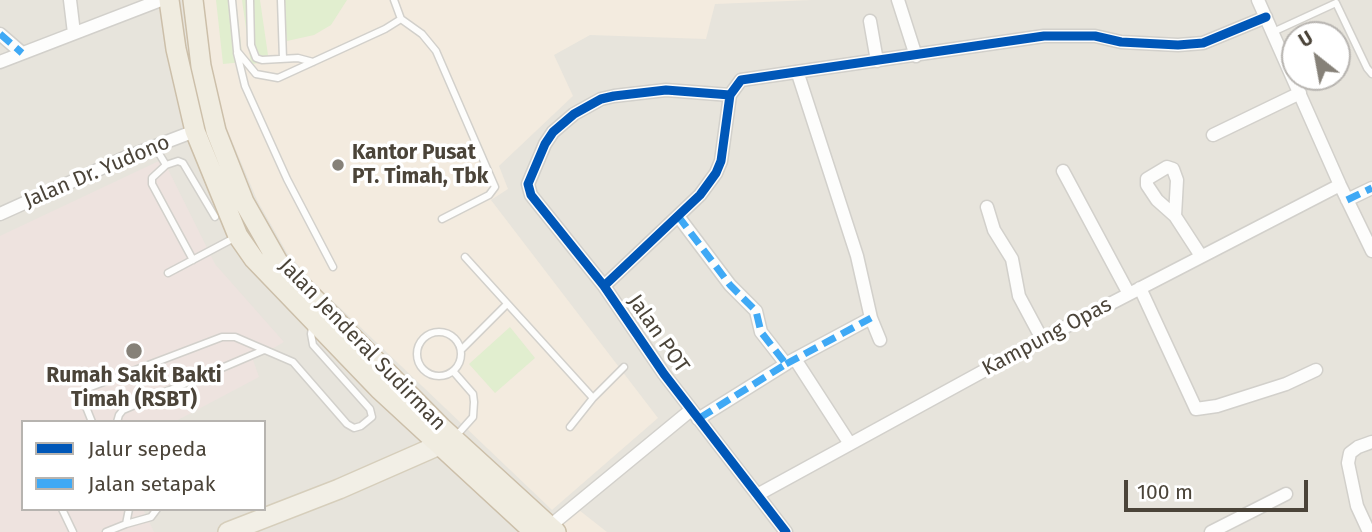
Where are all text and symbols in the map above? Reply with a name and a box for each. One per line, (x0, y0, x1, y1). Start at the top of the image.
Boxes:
north arrow (1281, 21, 1351, 91)
text: U (1295, 26, 1317, 52)
street label: Jalan Dr. Yudono (20, 130, 174, 214)
place label: Kantor Pusat PT. Timah, Tbk (352, 140, 488, 190)
marker: Kantor Pusat PT. Timah, Tbk (330, 157, 346, 173)
street label: Jalan Jenderal Sudirman (273, 254, 451, 436)
street label: Jalan POT (622, 290, 694, 378)
street label: Kampung Opas (978, 292, 1116, 382)
marker: Rumah Sakit Bakti Timah (RSBT) (124, 341, 144, 361)
place label: Rumah Sakit Bakti Timah (RSBT) (46, 363, 222, 413)
legend (21, 420, 266, 511)
text: Jalur sepeda (88, 436, 207, 462)
scale bar (1127, 466, 1311, 510)
text: Jalan setapak (88, 471, 216, 497)
text: 100 m (1137, 479, 1193, 505)

